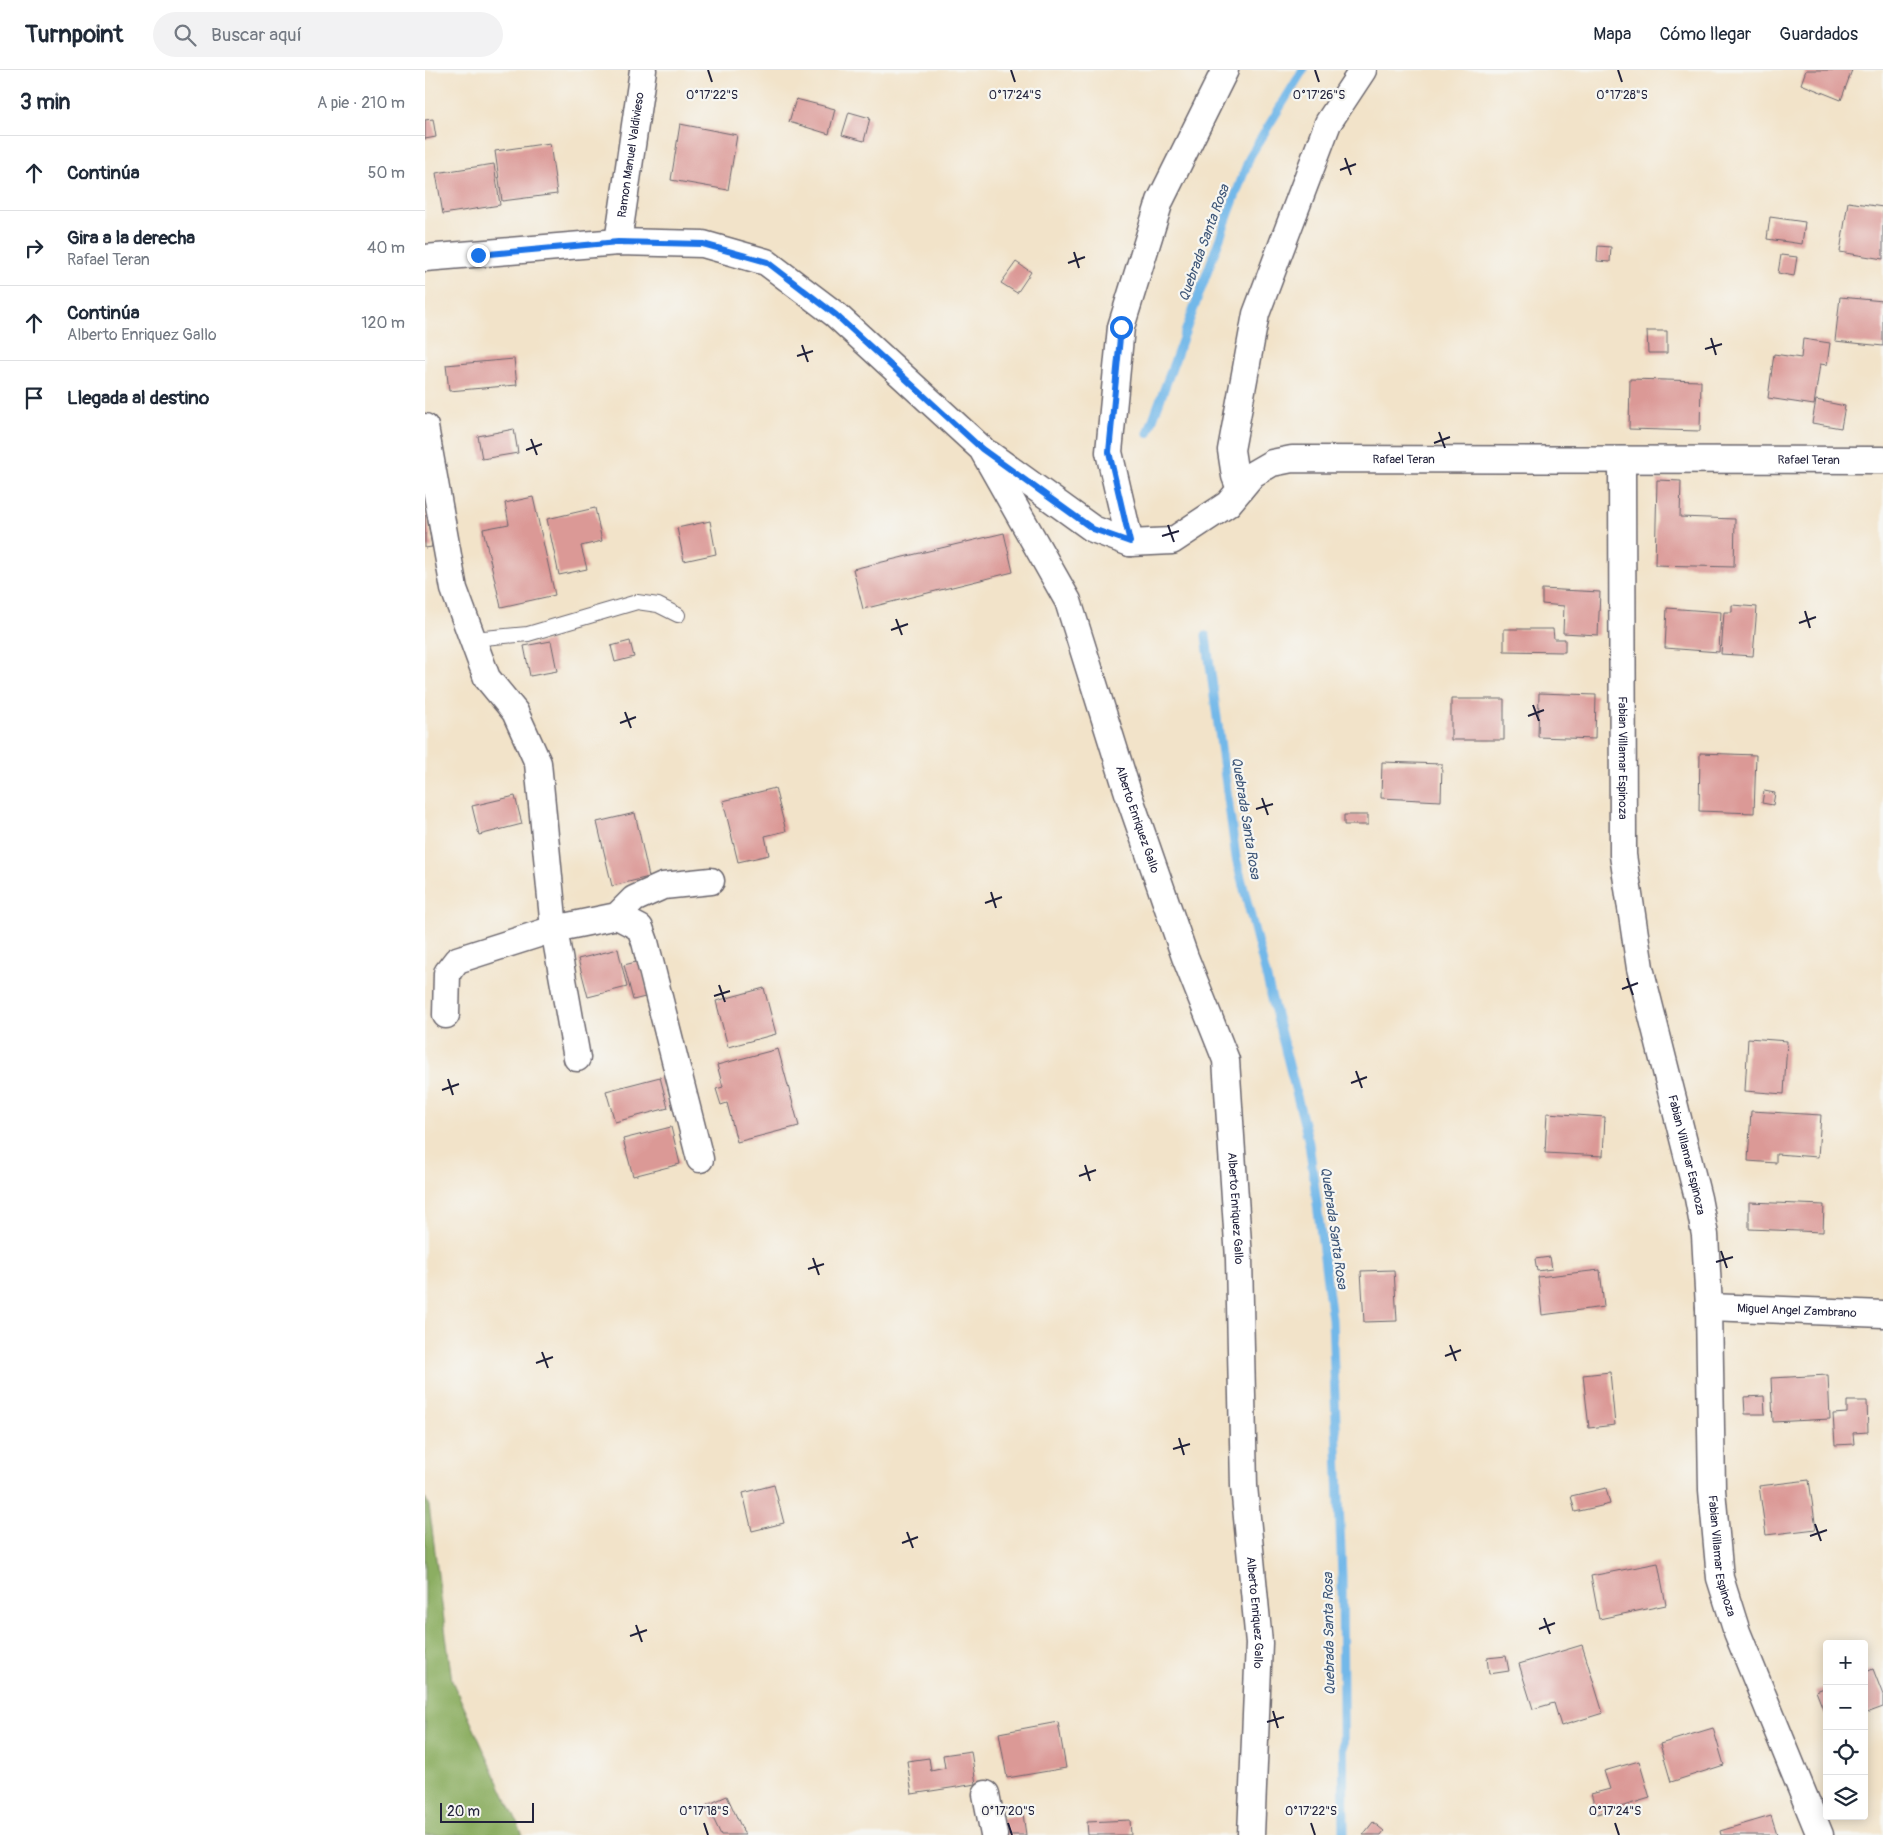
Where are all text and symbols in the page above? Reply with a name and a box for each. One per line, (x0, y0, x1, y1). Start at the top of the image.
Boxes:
search box (153, 12, 503, 57)
text: Turnpoint (25, 20, 123, 49)
icon: search (171, 21, 199, 49)
text: Buscar aquí (211, 23, 302, 47)
text: Mapa (1593, 23, 1631, 46)
text: Cómo llegar (1659, 23, 1751, 46)
text: Guardados (1779, 23, 1858, 46)
text: 0°17'22"S (686, 88, 738, 103)
text: 0°17'24"S (989, 88, 1041, 103)
text: 0°17'26"S (1293, 88, 1345, 103)
text: 0°17'28"S (1596, 88, 1648, 103)
text: 3 min (20, 89, 70, 116)
street label: Ramon Manuel Valdivieso (614, 91, 647, 219)
text: A pie · 210 m (317, 93, 405, 113)
icon: ahead (20, 159, 48, 187)
text: Continúa (67, 161, 140, 185)
text: 50 m (368, 163, 405, 183)
water label: Quebrada Santa Rosa (1175, 181, 1234, 304)
text: Gira a la derecha (67, 226, 195, 250)
icon: right (20, 234, 48, 262)
text: 40 m (367, 238, 405, 258)
route end (467, 244, 490, 267)
text: Rafael Teran (67, 250, 150, 270)
text: Continúa (67, 301, 140, 325)
icon: ahead (20, 309, 48, 337)
text: 120 m (361, 313, 405, 333)
route start (1110, 316, 1133, 339)
text: Alberto Enriquez Gallo (67, 325, 217, 345)
icon: arrive (20, 384, 48, 412)
text: Llegada al destino (67, 386, 209, 410)
street label: Rafael Teran (1373, 452, 1435, 467)
street label: Rafael Teran (1778, 452, 1840, 467)
street label: Fabian Villamar Espinoza (1615, 696, 1630, 820)
water label: Quebrada Santa Rosa (1228, 756, 1264, 881)
street label: Alberto Enriquez Gallo (1112, 764, 1163, 876)
street label: Fabian Villamar Espinoza (1665, 1093, 1709, 1217)
street label: Alberto Enriquez Gallo (1225, 1152, 1247, 1265)
water label: Quebrada Santa Rosa (1317, 1166, 1351, 1292)
street label: Miguel Angel Zambrano (1737, 1301, 1858, 1320)
street label: Fabian Villamar Espinoza (1705, 1494, 1739, 1619)
street label: Alberto Enriquez Gallo (1243, 1556, 1267, 1669)
water label: Quebrada Santa Rosa (1319, 1571, 1339, 1696)
map controls (1823, 1640, 1868, 1820)
button: + (1823, 1640, 1868, 1685)
button: − (1823, 1685, 1868, 1730)
button: locate (1823, 1730, 1868, 1775)
button: layers (1823, 1775, 1868, 1820)
scale bar (440, 1800, 534, 1823)
text: 20 m (447, 1803, 480, 1820)
text: 0°17'18"S (679, 1804, 729, 1819)
text: 0°17'20"S (981, 1804, 1035, 1819)
text: 0°17'22"S (1285, 1804, 1337, 1819)
text: 0°17'24"S (1589, 1804, 1641, 1819)

